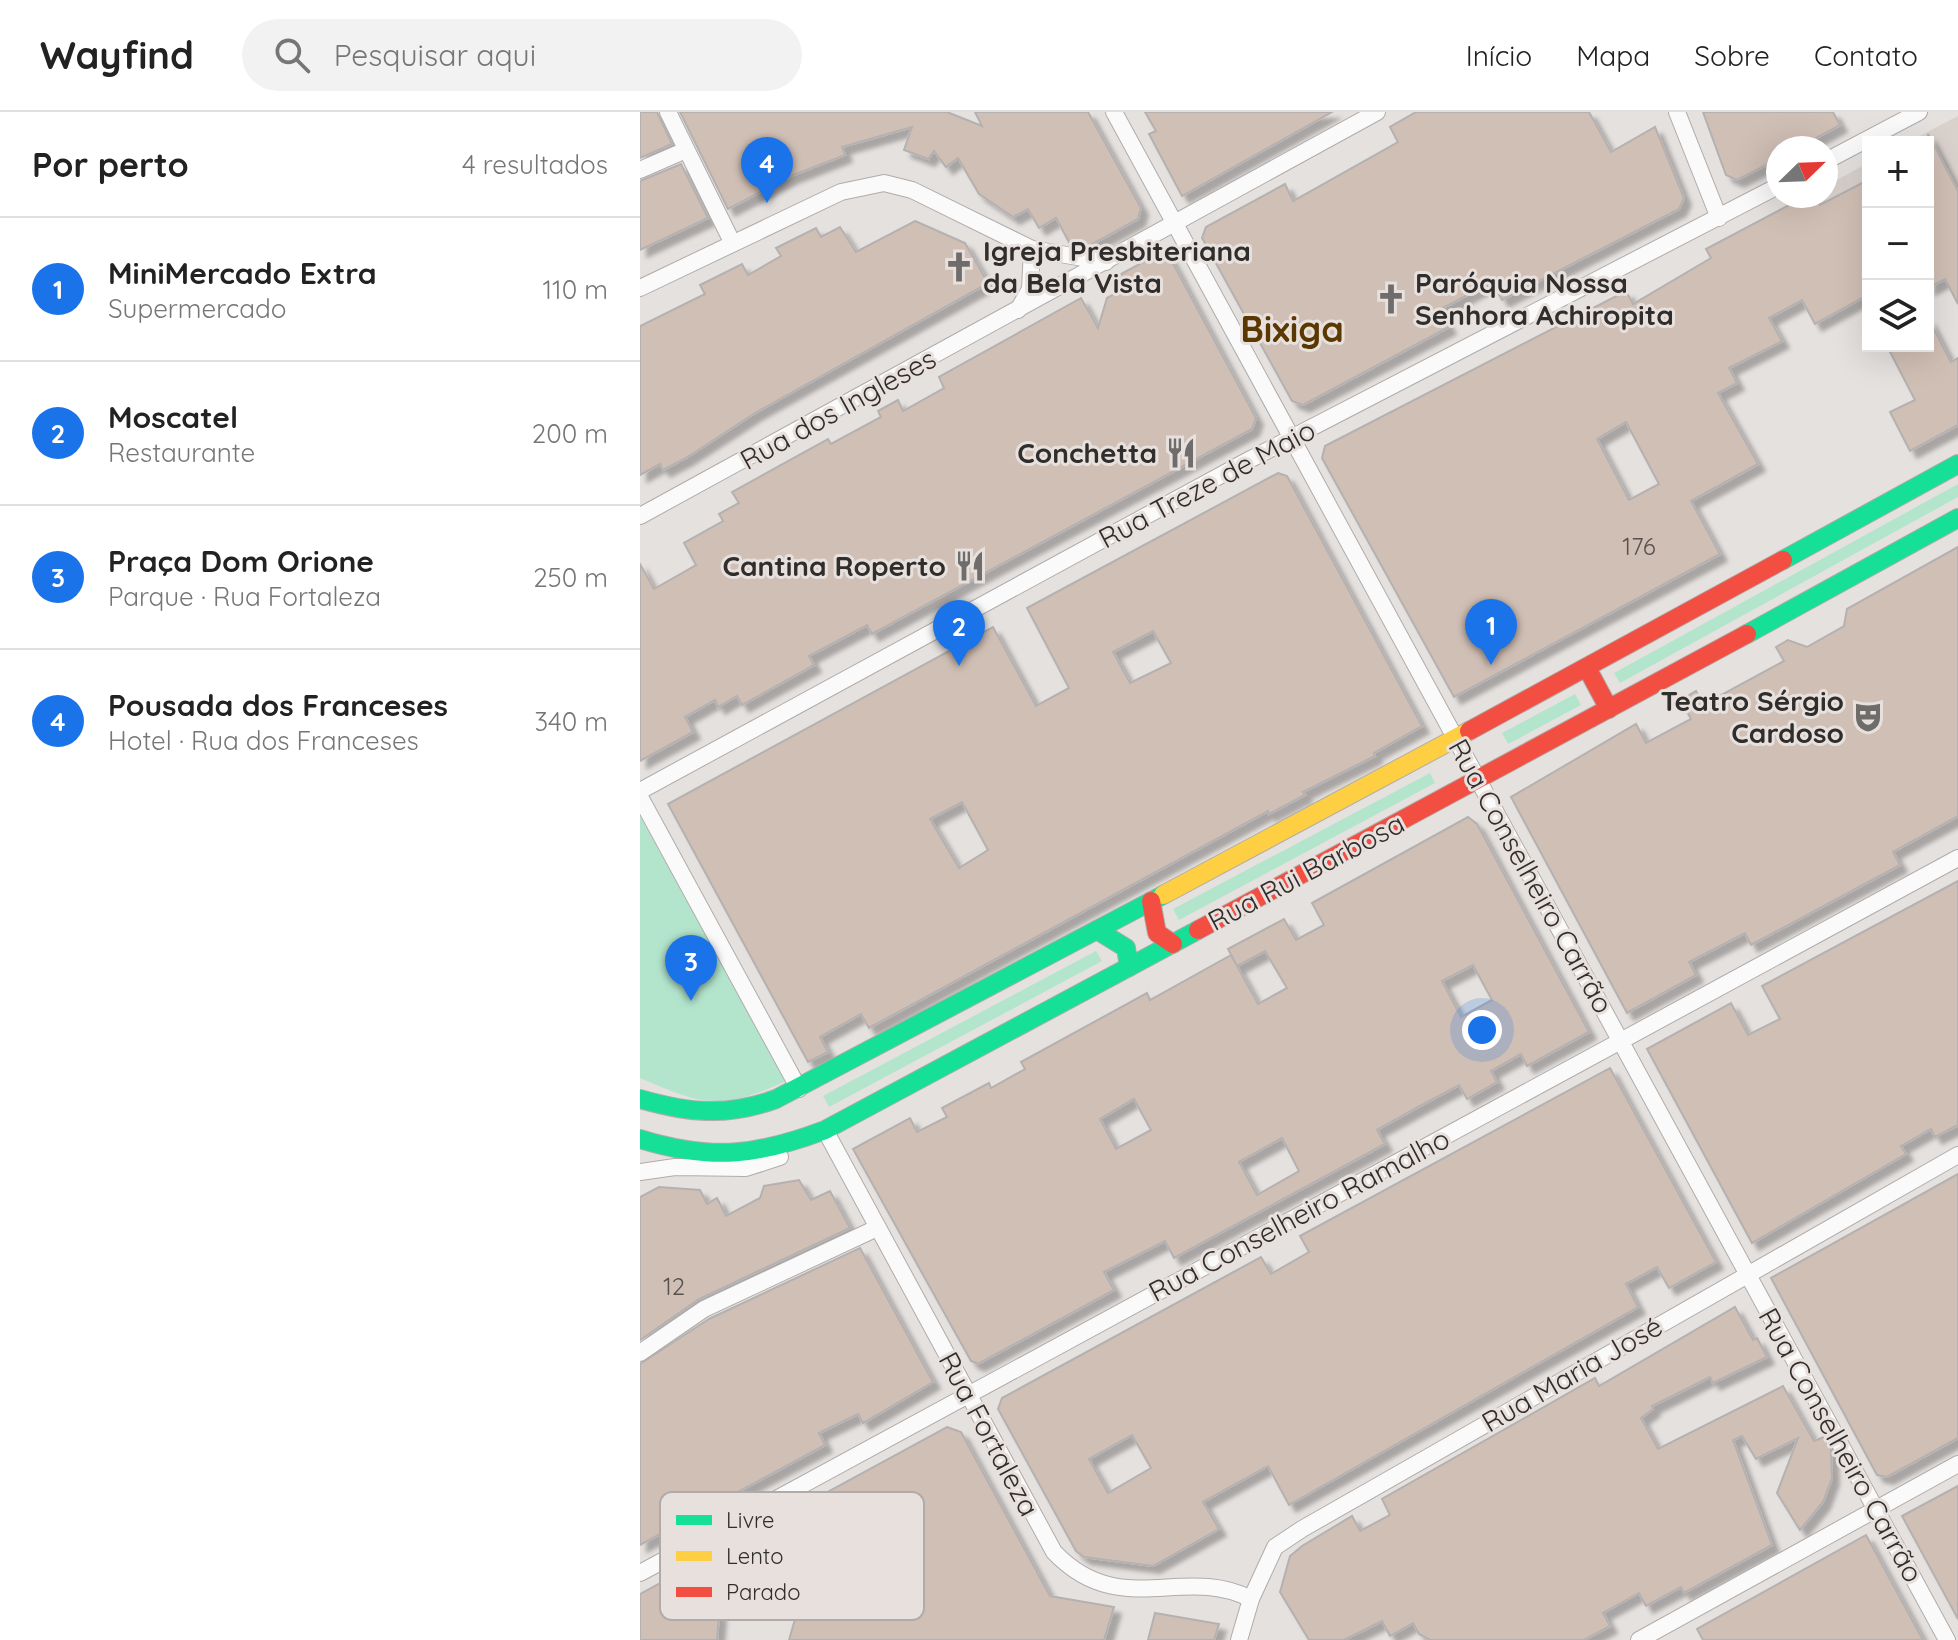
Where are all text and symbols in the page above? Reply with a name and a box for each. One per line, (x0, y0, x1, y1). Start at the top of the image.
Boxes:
search box (242, 19, 802, 91)
text: Wayfind (40, 31, 194, 79)
icon: search (270, 33, 314, 77)
text: Pesquisar aqui (334, 36, 536, 74)
text: Início (1466, 38, 1532, 73)
text: Mapa (1576, 38, 1650, 73)
text: Sobre (1694, 38, 1770, 73)
text: Contato (1814, 38, 1918, 73)
north arrow (1766, 136, 1838, 208)
map controls (1862, 136, 1934, 352)
button: + (1862, 136, 1934, 208)
pin: 4 (741, 137, 793, 203)
text: Por perto (32, 143, 189, 186)
text: 4 resultados (462, 148, 608, 181)
button: − (1862, 208, 1934, 280)
place label: Igreja Presbiteriana da Bela Vista (983, 233, 1251, 300)
church icon: Igreja Presbiteriana da Bela Vista (942, 250, 976, 284)
text: MiniMercado Extra (108, 254, 377, 292)
place label: Paróquia Nossa Senhora Achiropita (1415, 265, 1674, 332)
text: 1 (53, 273, 63, 306)
text: 110 m (542, 273, 608, 306)
button: layers (1862, 280, 1934, 352)
church icon: Paróquia Nossa Senhora Achiropita (1374, 282, 1408, 316)
text: Supermercado (108, 292, 286, 325)
district label: Bixiga (1240, 306, 1344, 351)
street label: Rua dos Ingleses (734, 340, 942, 477)
text: Moscatel (108, 398, 238, 436)
street label: Rua Treze de Maio (1092, 412, 1321, 555)
text: 2 (51, 417, 65, 450)
text: 200 m (532, 417, 608, 450)
place label: Conchetta (1017, 435, 1157, 470)
text: Restaurante (108, 436, 255, 469)
restaurant icon: Conchetta (1164, 436, 1198, 470)
house number: 176 (1622, 531, 1656, 561)
text: Praça Dom Orione (108, 542, 374, 580)
place label: Cantina Roperto (722, 548, 946, 583)
restaurant icon: Cantina Roperto (953, 549, 987, 583)
text: 3 (51, 561, 65, 594)
text: 250 m (533, 561, 608, 594)
text: Parque · Rua Fortaleza (108, 580, 381, 613)
pin: 1 (1465, 599, 1517, 665)
pin: 2 (933, 600, 985, 666)
place label: Teatro Sérgio Cardoso (1660, 683, 1844, 750)
text: Pousada dos Franceses (108, 686, 448, 724)
theatre icon: Teatro Sérgio Cardoso (1851, 700, 1885, 734)
text: 4 (50, 705, 66, 738)
text: 340 m (534, 705, 608, 738)
text: Hotel · Rua dos Franceses (108, 724, 419, 757)
street label: Rua Conselheiro Carrão (1441, 732, 1622, 1019)
street label: Rua Rui Barbosa (1202, 805, 1410, 938)
pin: 3 (665, 935, 717, 1001)
your location (1462, 1010, 1502, 1050)
street label: Rua Conselheiro Ramalho (1142, 1120, 1455, 1309)
house number: 12 (663, 1271, 685, 1301)
street label: Rua Conselheiro Carrão (1751, 1301, 1932, 1588)
street label: Rua Maria José (1475, 1308, 1668, 1439)
street label: Rua Fortaleza (932, 1346, 1047, 1522)
legend (660, 1492, 924, 1620)
text: Livre (726, 1506, 774, 1534)
text: Lento (726, 1542, 784, 1570)
text: Parado (726, 1578, 801, 1606)

